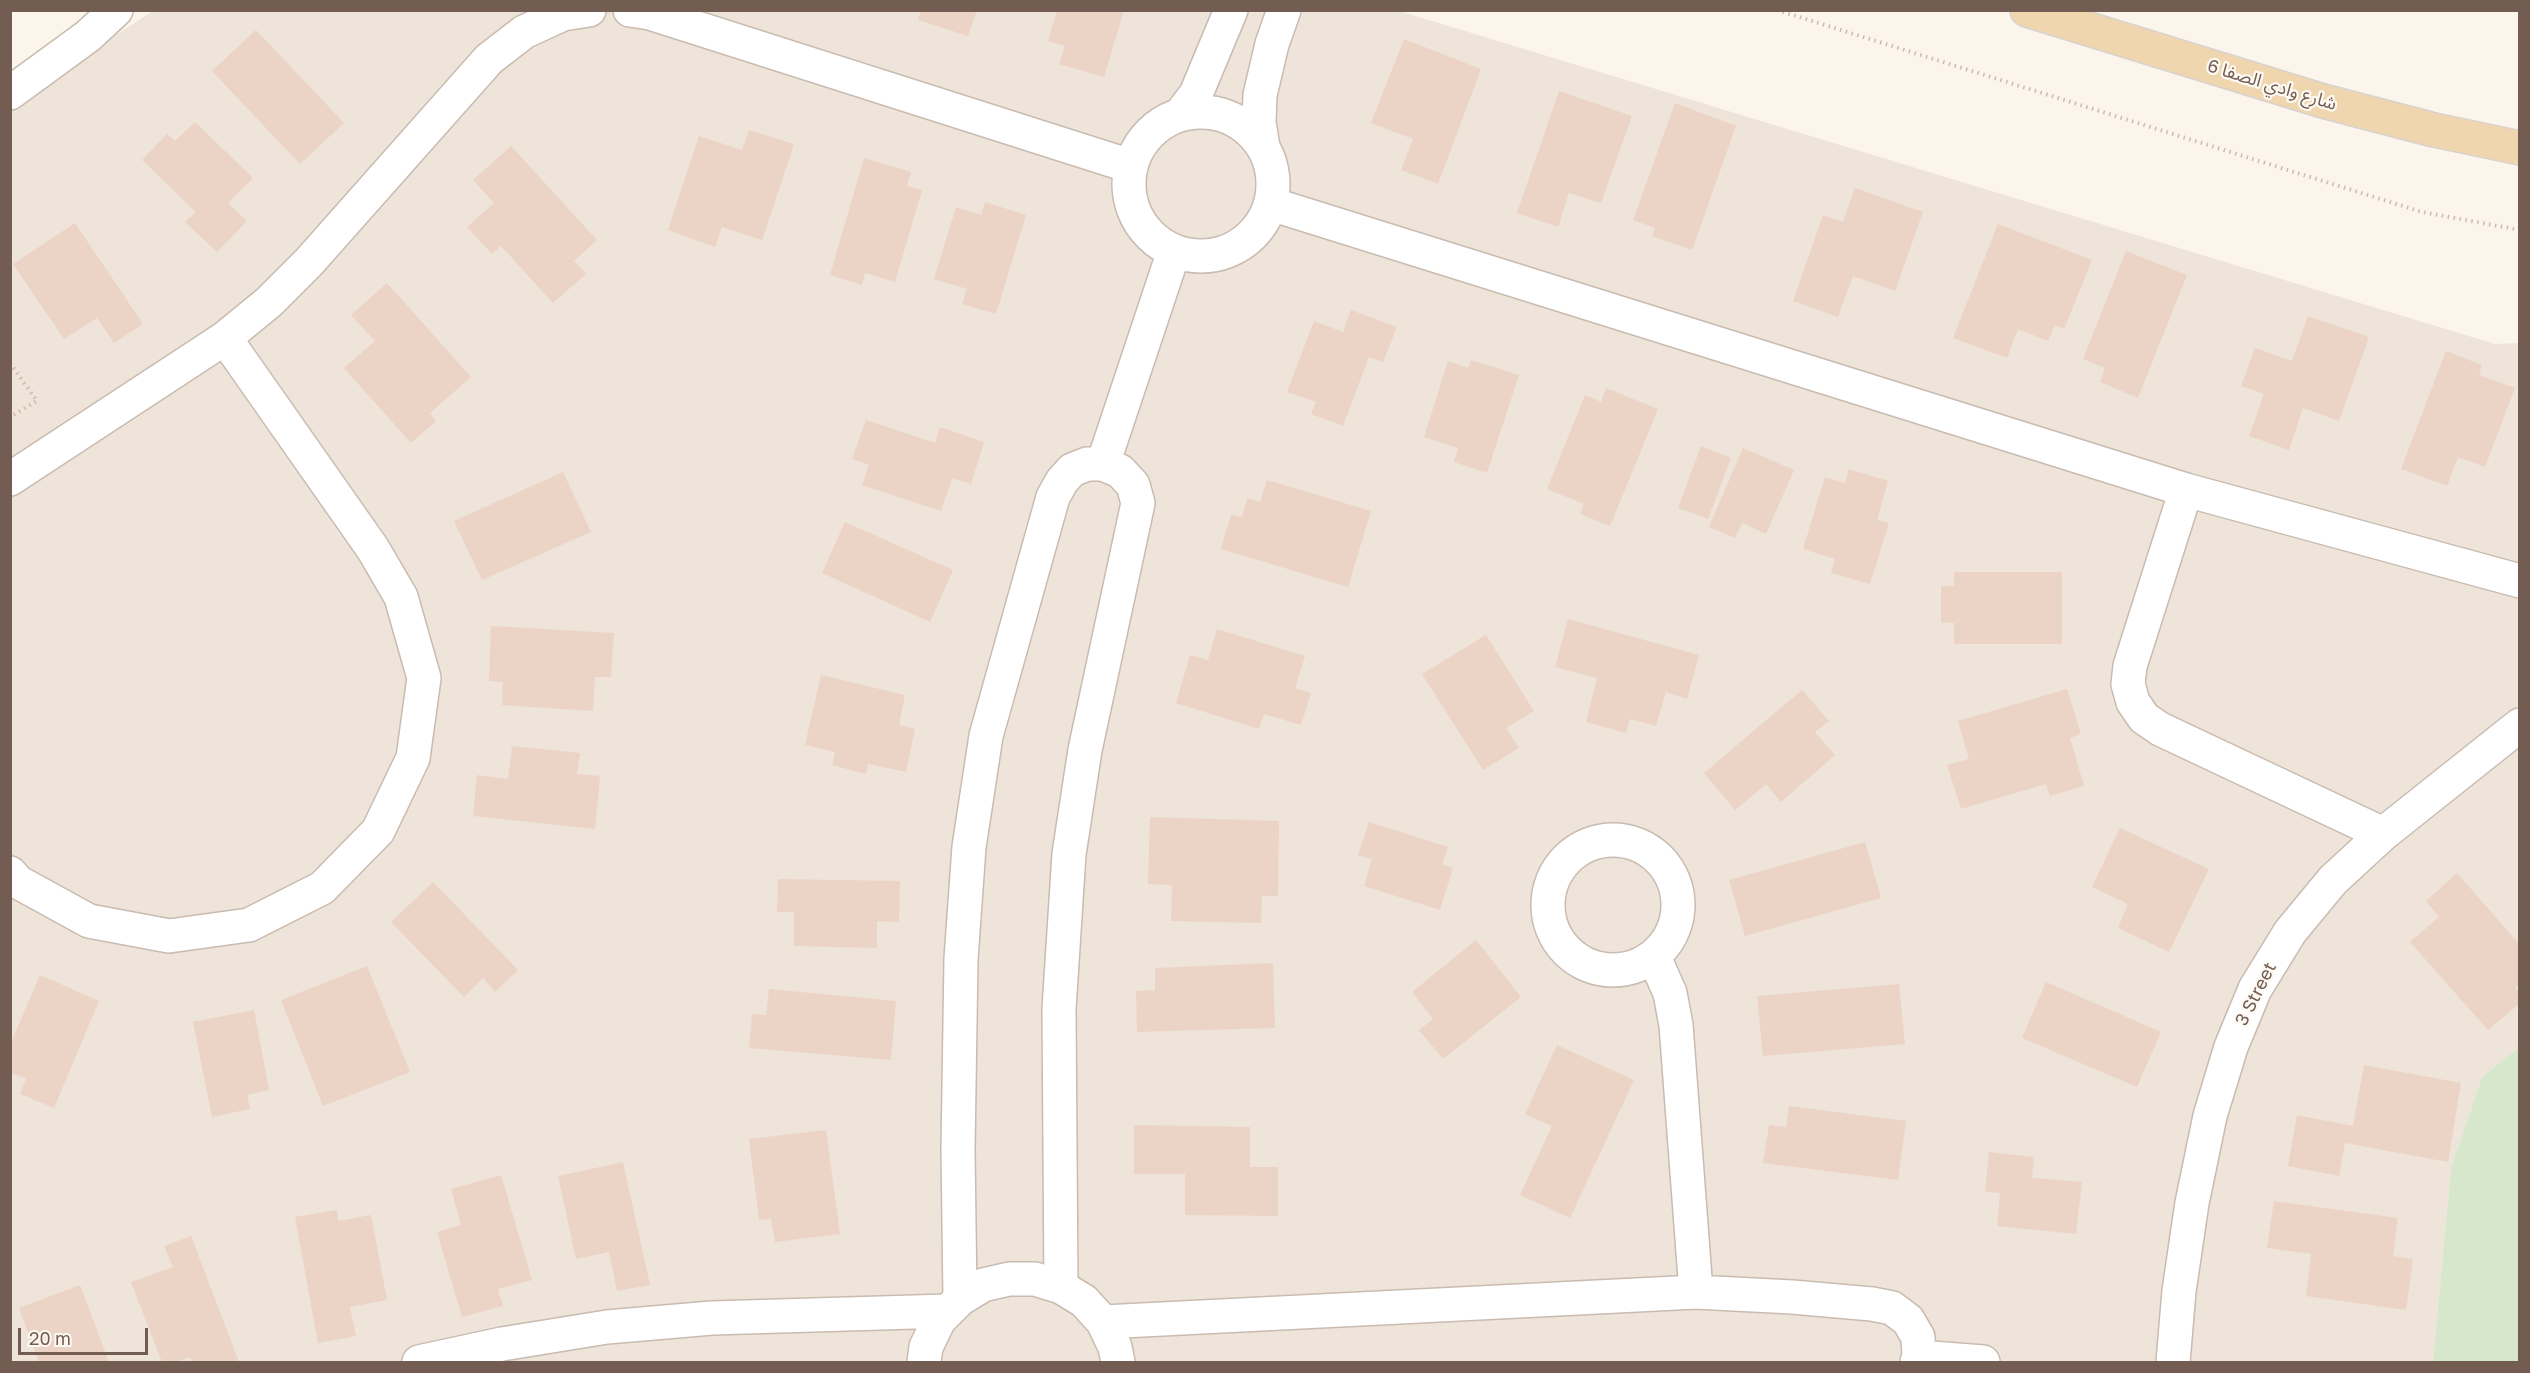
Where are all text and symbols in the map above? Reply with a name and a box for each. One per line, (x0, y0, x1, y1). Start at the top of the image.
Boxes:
street label: شارع وادي الصفا 6 (2205, 55, 2339, 115)
street label: 3 Street (2231, 959, 2281, 1029)
scale bar (21, 1316, 152, 1354)
text: 20 m (29, 1327, 71, 1349)

